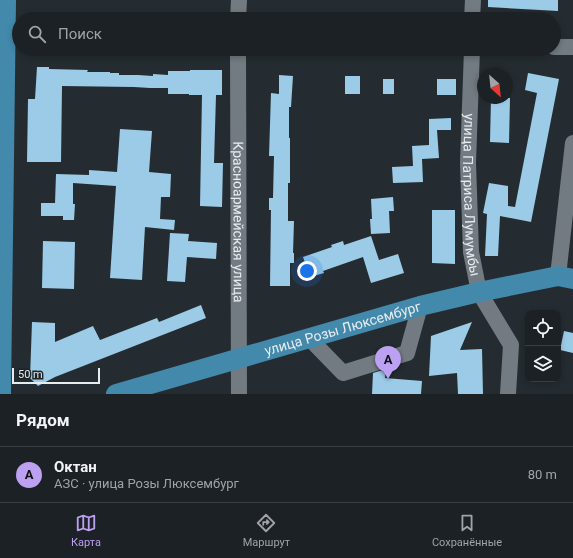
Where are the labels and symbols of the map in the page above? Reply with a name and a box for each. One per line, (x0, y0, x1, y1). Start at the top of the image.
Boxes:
north arrow (477, 68, 513, 104)
street label: улица Патриса Лумумбы (460, 113, 484, 278)
street label: Красноармейская улица (230, 141, 247, 303)
your location (297, 261, 317, 281)
street label: улица Розы Люксембург (263, 298, 423, 359)
pin: A (375, 346, 401, 379)
scale bar (12, 366, 100, 385)

